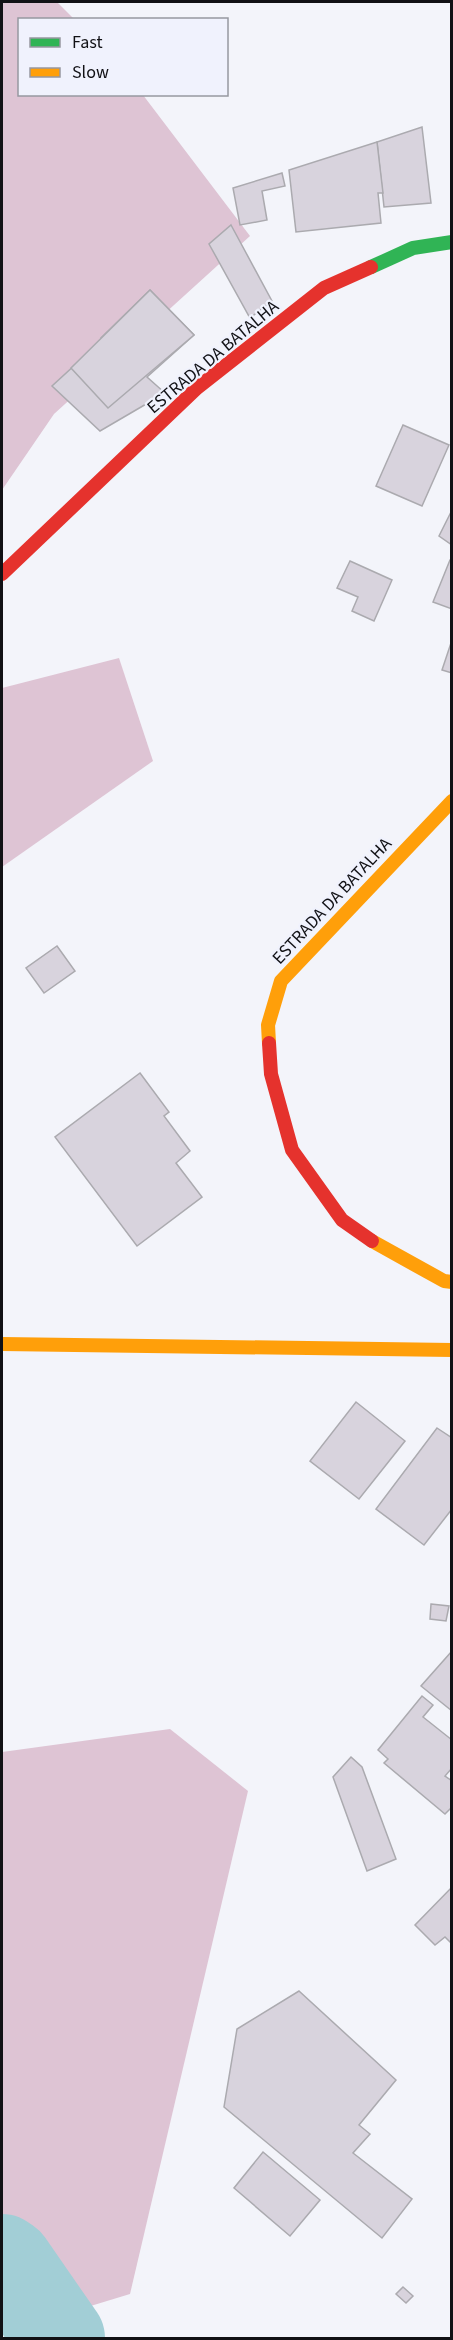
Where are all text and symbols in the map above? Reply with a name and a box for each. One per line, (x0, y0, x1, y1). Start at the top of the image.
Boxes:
legend (18, 18, 228, 96)
text: Fast (72, 30, 103, 55)
text: Slow (72, 60, 109, 85)
street label: ESTRADA DA BATALHA (142, 294, 284, 420)
street label: ESTRADA DA BATALHA (267, 832, 398, 970)

